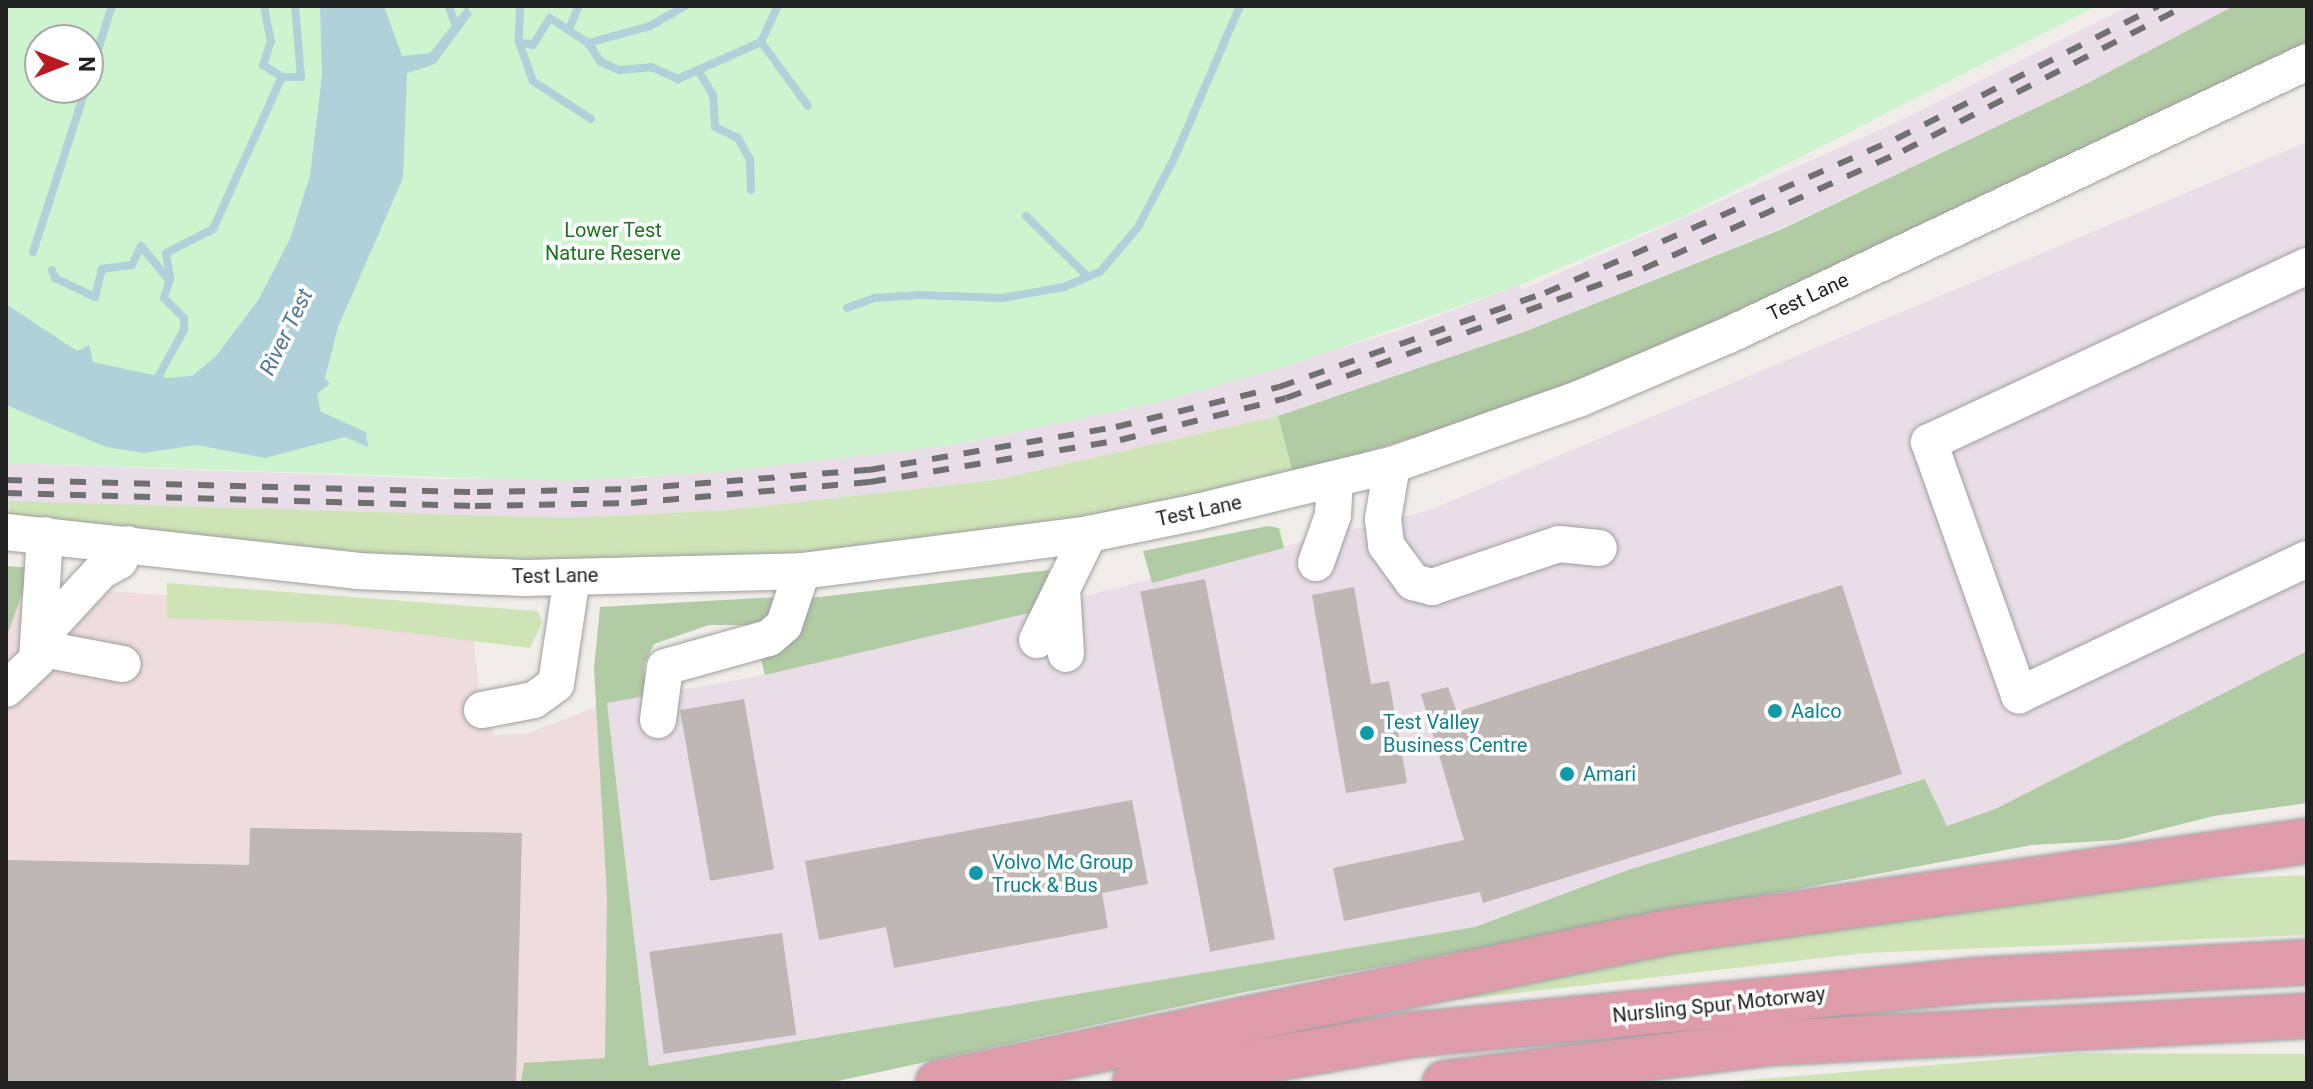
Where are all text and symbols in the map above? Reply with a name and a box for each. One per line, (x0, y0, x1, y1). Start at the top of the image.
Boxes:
north arrow (24, 24, 104, 104)
text: N (74, 56, 99, 72)
park label: Lower Test Nature Reserve (545, 219, 681, 266)
street label: Test Lane (1764, 268, 1852, 326)
water label: River Test (254, 284, 318, 380)
street label: Test Lane (1154, 490, 1244, 532)
street label: Test Lane (511, 563, 599, 589)
place label: Aalco (1791, 699, 1842, 723)
marker: Aalco (1766, 702, 1784, 720)
place label: Test Valley Business Centre (1383, 710, 1527, 757)
marker: Test Valley Business Centre (1358, 724, 1376, 742)
place label: Amari (1583, 762, 1636, 786)
marker: Amari (1558, 765, 1576, 783)
place label: Volvo Mc Group Truck & Bus (992, 850, 1133, 897)
marker: Volvo Mc Group Truck & Bus (967, 864, 985, 882)
street label: Nursling Spur Motorway (1611, 982, 1827, 1028)

